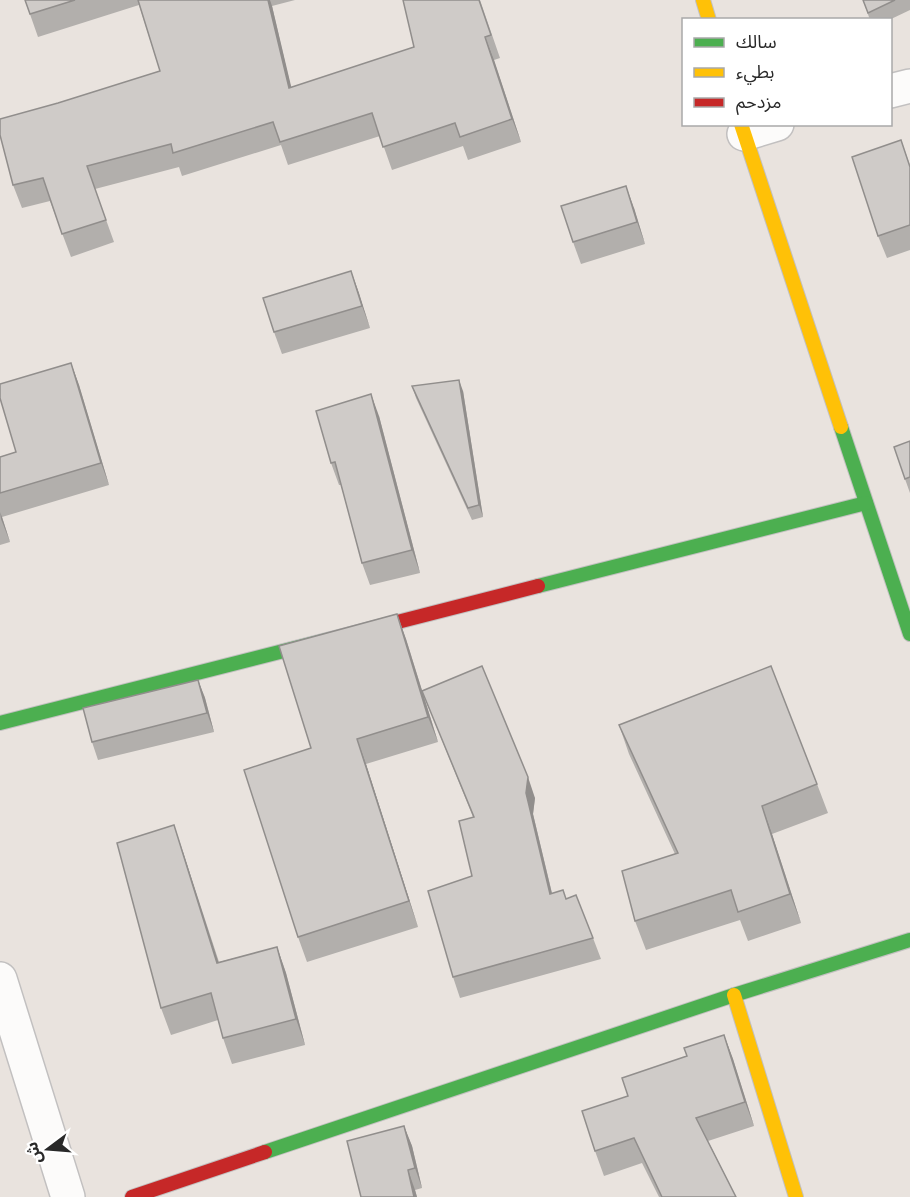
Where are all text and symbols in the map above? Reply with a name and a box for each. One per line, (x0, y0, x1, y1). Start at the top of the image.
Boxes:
legend (682, 18, 892, 126)
text: سالك (736, 29, 777, 54)
text: بطيء (736, 59, 774, 85)
text: مزدحم (736, 89, 781, 115)
north arrow (18, 1119, 78, 1179)
text: ش (20, 1139, 48, 1167)

